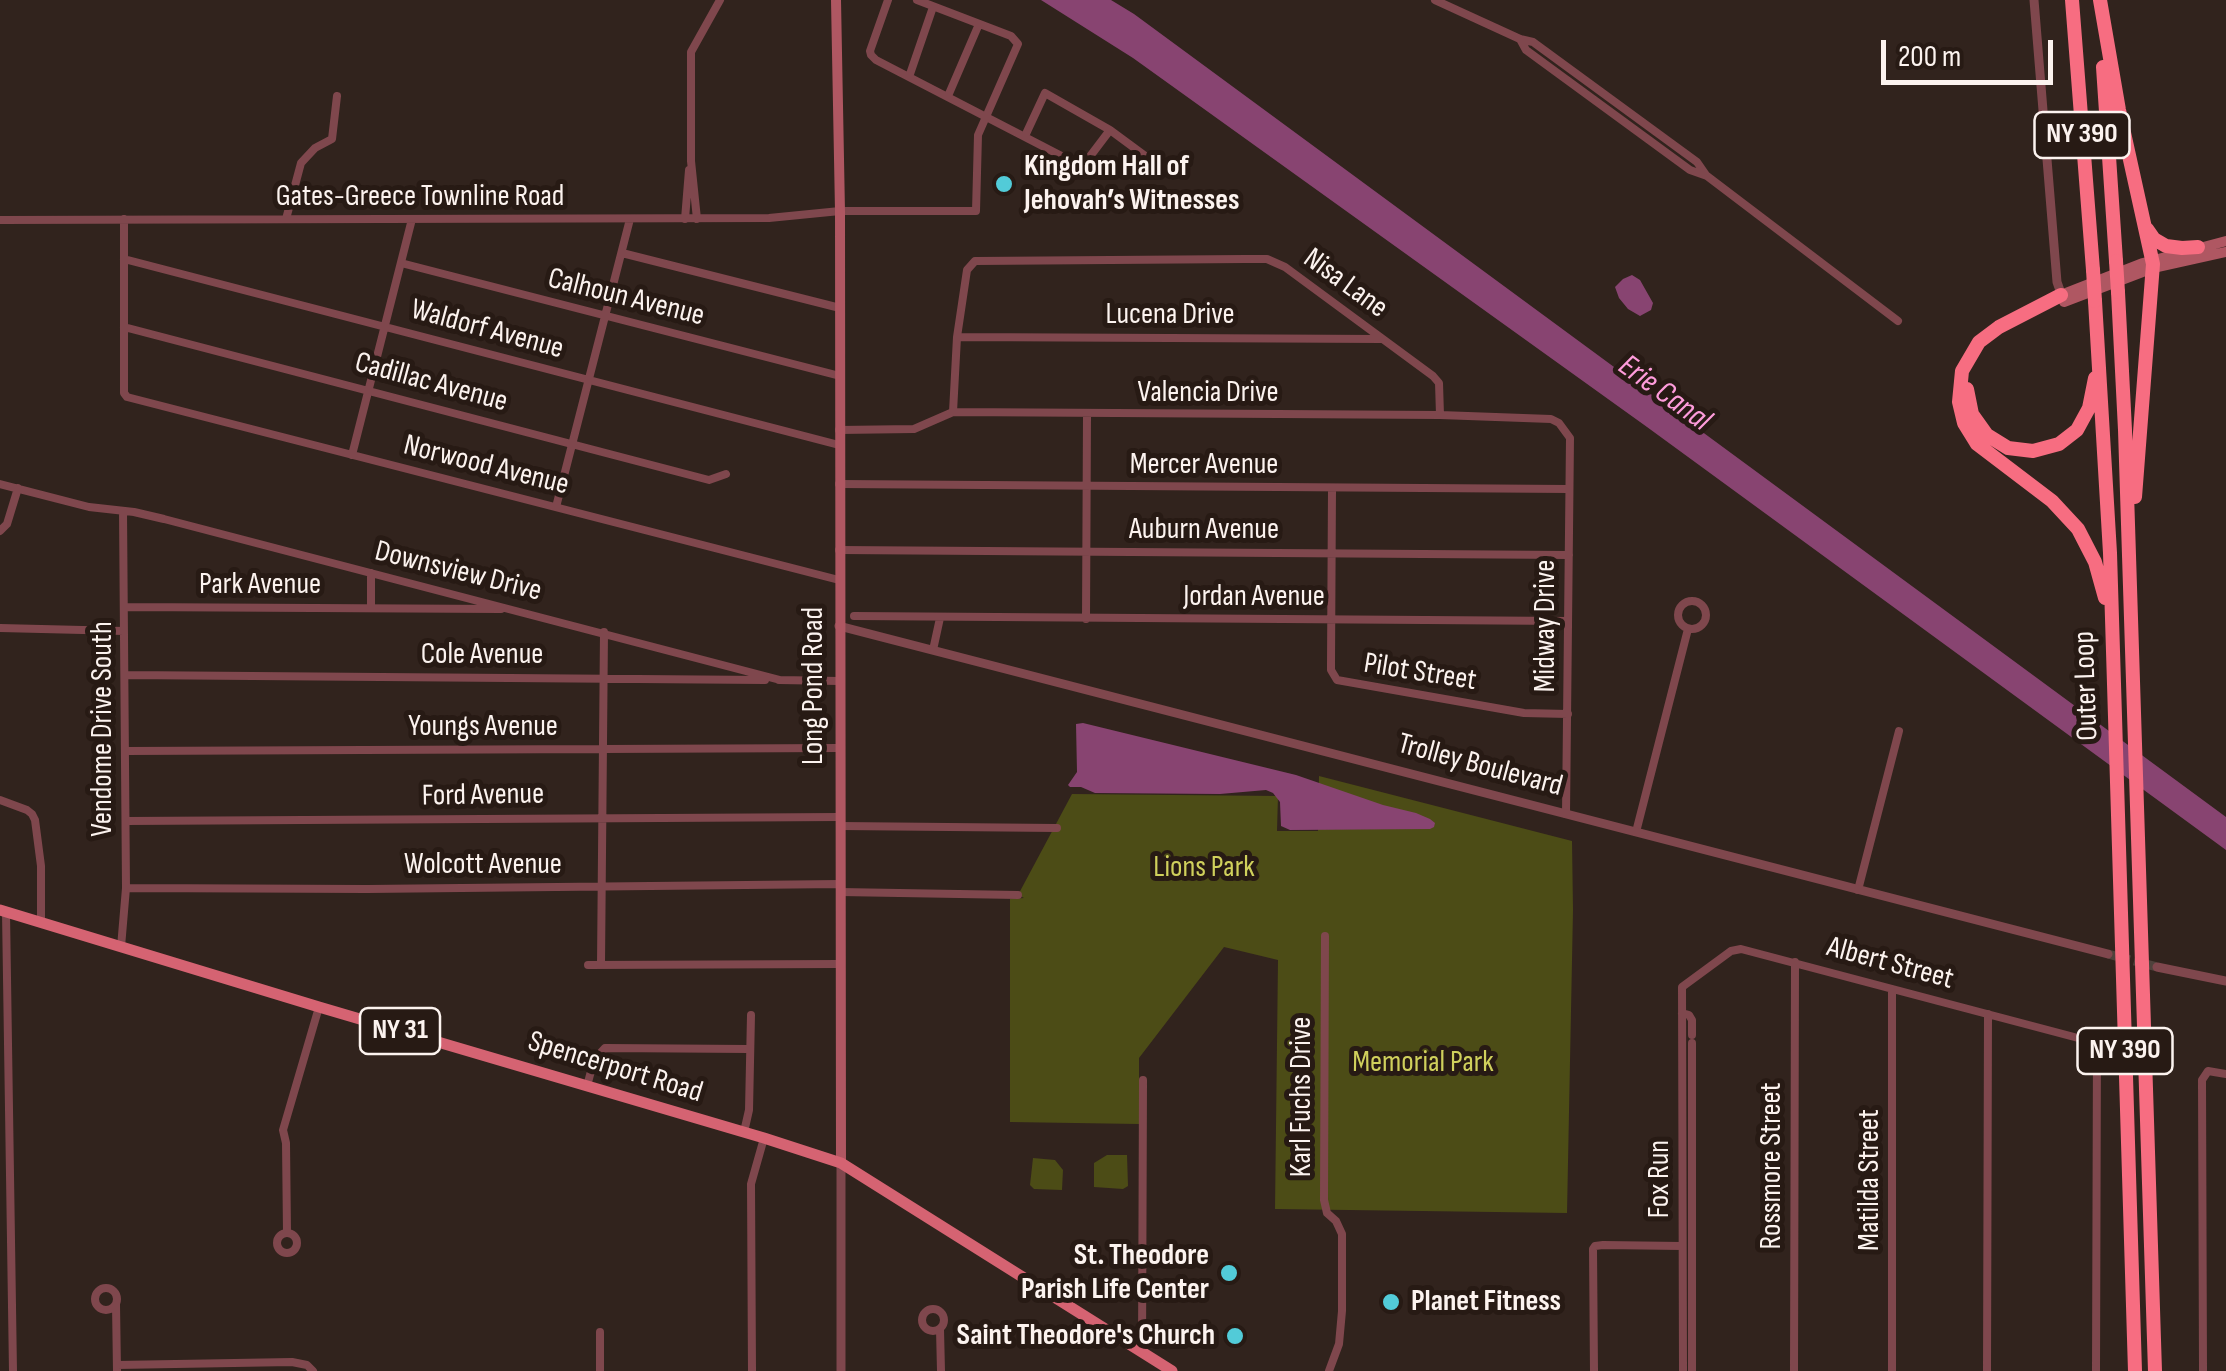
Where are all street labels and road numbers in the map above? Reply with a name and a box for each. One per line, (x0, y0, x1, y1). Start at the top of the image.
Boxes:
road number: NY 390 (2034, 112, 2130, 158)
street label: Gates-Greece Townline Road (276, 179, 564, 215)
street label: Nisa Lane (1296, 241, 1394, 327)
street label: Calhoun Avenue (544, 261, 708, 335)
street label: Waldorf Avenue (407, 292, 567, 368)
street label: Lucena Drive (1105, 297, 1235, 333)
street label: Cadillac Avenue (351, 345, 511, 421)
street label: Valencia Drive (1138, 375, 1278, 411)
street label: Norwood Avenue (400, 428, 572, 504)
street label: Mercer Avenue (1130, 447, 1278, 483)
street label: Auburn Avenue (1129, 512, 1279, 548)
street label: Downsview Drive (371, 534, 545, 610)
street label: Midway Drive (1528, 560, 1564, 692)
street label: Park Avenue (199, 567, 321, 603)
street label: Jordan Avenue (1183, 579, 1325, 615)
street label: Long Pond Road (796, 607, 832, 765)
street label: Vendome Drive South (85, 621, 121, 837)
street label: Outer Loop (2067, 631, 2107, 741)
street label: Cole Avenue (421, 637, 543, 673)
street label: Pilot Street (1361, 646, 1479, 700)
street label: Youngs Avenue (408, 709, 558, 745)
street label: Trolley Boulevard (1394, 727, 1566, 805)
street label: Ford Avenue (422, 777, 544, 815)
street label: Wolcott Avenue (404, 847, 562, 883)
street label: Albert Street (1823, 930, 1957, 998)
road number: NY 31 (360, 1008, 440, 1054)
street label: Karl Fuchs Drive (1284, 1017, 1320, 1177)
street label: Spencerport Road (523, 1024, 707, 1112)
road number: NY 390 (2078, 1028, 2172, 1074)
street label: Rossmore Street (1754, 1082, 1790, 1250)
street label: Matilda Street (1852, 1109, 1888, 1251)
street label: Fox Run (1642, 1140, 1678, 1218)

